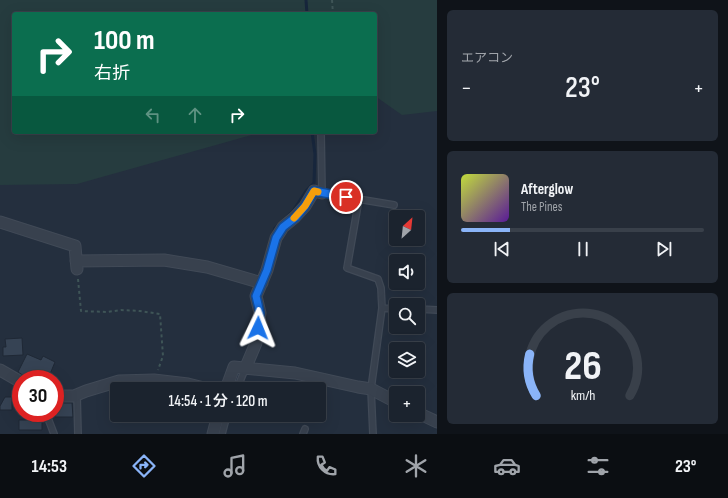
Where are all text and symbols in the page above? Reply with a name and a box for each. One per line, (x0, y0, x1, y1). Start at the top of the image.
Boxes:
text: 100 m (94, 24, 155, 57)
icon: right (28, 28, 80, 80)
text: エアコン (461, 50, 513, 66)
text: 右折 (94, 63, 130, 84)
text: 23° (565, 70, 600, 106)
text: − (461, 75, 472, 102)
text: + (693, 75, 704, 102)
icon: left (142, 104, 164, 126)
icon: ahead (184, 104, 206, 126)
icon: right (226, 104, 248, 126)
pin (329, 180, 363, 214)
text: Afterglow (521, 180, 573, 199)
icon: arrive (335, 186, 357, 208)
text: The Pines (521, 199, 562, 215)
north arrow (389, 210, 425, 246)
map controls (389, 210, 425, 422)
icon: previous (491, 238, 513, 260)
icon: pause (572, 238, 594, 260)
icon: next (653, 238, 675, 260)
button: sound (389, 254, 425, 290)
button: search (389, 298, 425, 334)
position arrow (237, 307, 279, 349)
button: layers (389, 342, 425, 378)
text: 26 (564, 342, 601, 391)
speed limit sign: 30 (12, 370, 64, 422)
button: + (389, 386, 425, 422)
text: km/h (570, 387, 595, 404)
text: 14:54 · 1 分 · 120 m (169, 392, 267, 411)
icon: directions (130, 452, 158, 480)
icon: music (221, 452, 249, 480)
icon: phone (312, 452, 340, 480)
icon: climate (402, 452, 430, 480)
icon: car (493, 452, 521, 480)
icon: filters (584, 452, 612, 480)
text: 14:53 (31, 456, 67, 477)
text: 23° (675, 456, 697, 477)

